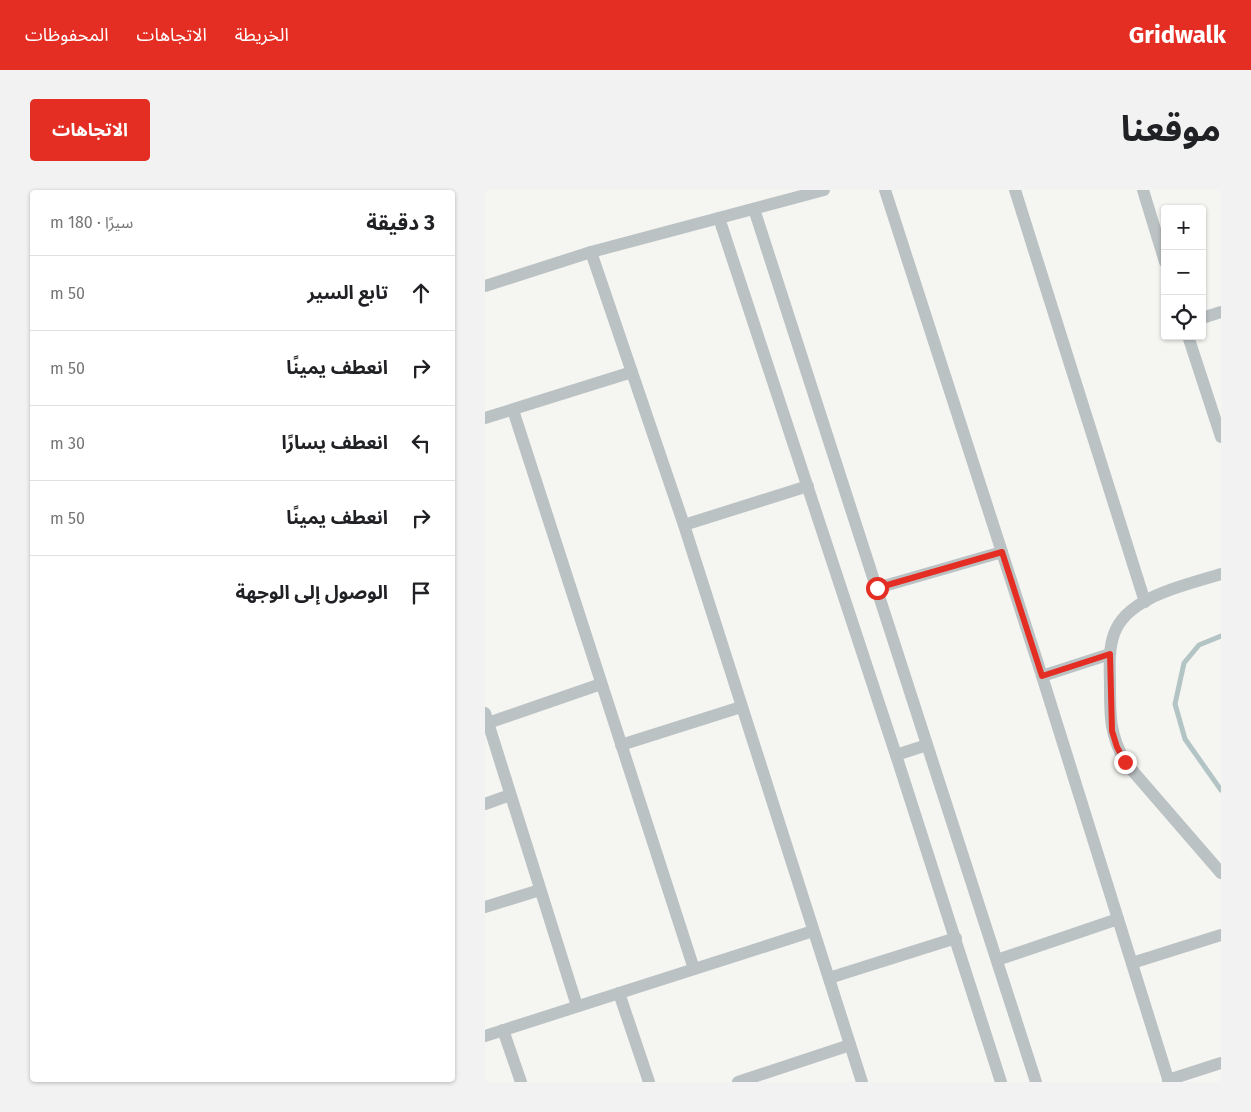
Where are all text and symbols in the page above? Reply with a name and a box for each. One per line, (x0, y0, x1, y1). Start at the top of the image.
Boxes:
text: Gridwalk (1129, 21, 1226, 49)
text: المحفوظات (25, 24, 109, 46)
text: الاتجاهات (137, 24, 207, 46)
text: الخريطة (235, 24, 289, 46)
button: الاتجاهات (30, 99, 150, 161)
text: موقعنا (1121, 108, 1221, 150)
map controls (1161, 205, 1206, 340)
button: + (1161, 205, 1206, 250)
text: 3 دقيقة (366, 210, 435, 236)
text: سيرًا · 180 m (50, 213, 133, 232)
button: − (1161, 250, 1206, 295)
icon: ahead (407, 279, 435, 307)
text: تابع السير (307, 281, 388, 304)
text: 50 m (50, 284, 85, 303)
button: locate (1161, 295, 1206, 340)
icon: right (407, 354, 435, 382)
text: انعطف يمينًا (286, 356, 388, 379)
text: 50 m (50, 359, 85, 378)
icon: left (407, 429, 435, 457)
text: انعطف يسارًا (281, 431, 388, 454)
text: 30 m (50, 434, 85, 453)
icon: right (407, 504, 435, 532)
text: انعطف يمينًا (286, 506, 388, 529)
text: 50 m (50, 509, 85, 528)
route start (866, 577, 889, 600)
icon: arrive (407, 579, 435, 607)
text: الوصول إلى الوجهة (236, 581, 388, 604)
route end (1114, 751, 1137, 774)

